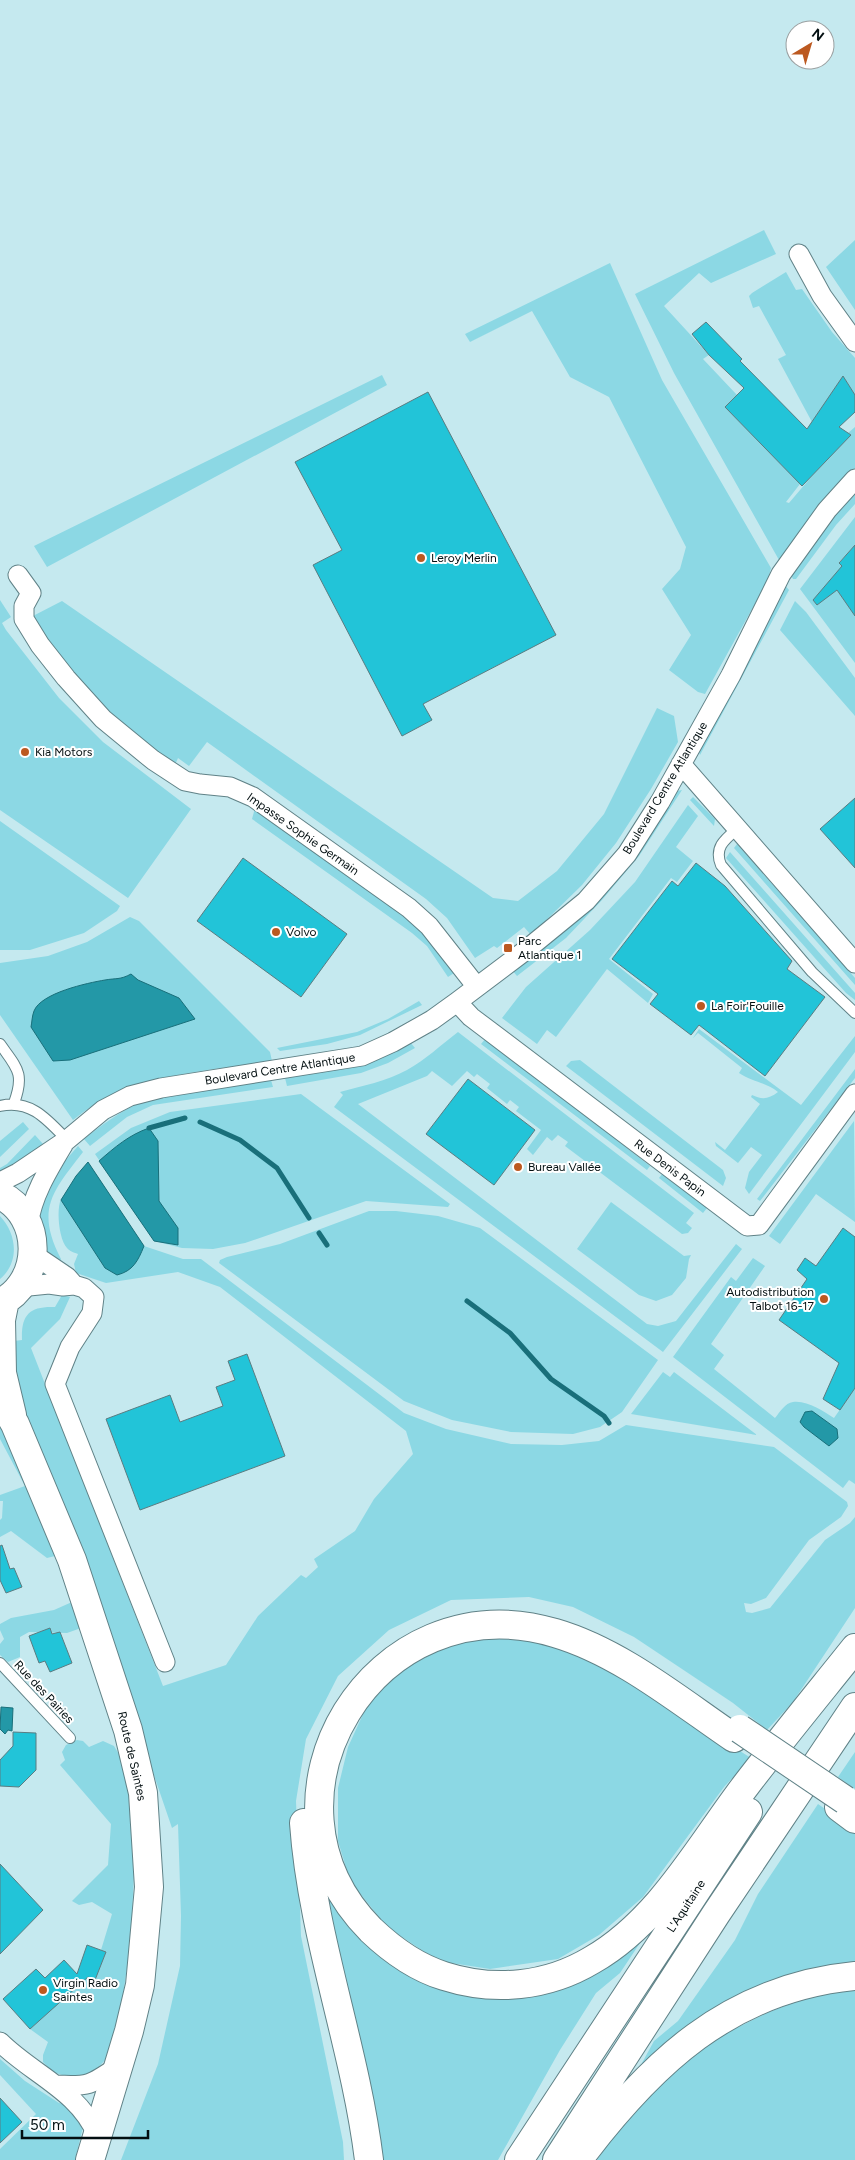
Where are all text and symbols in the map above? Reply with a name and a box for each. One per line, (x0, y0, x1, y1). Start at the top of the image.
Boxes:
north arrow (785, 20, 835, 70)
text: N (808, 25, 827, 45)
place label: Leroy Merlin (431, 551, 497, 565)
marker: Leroy Merlin (415, 552, 427, 564)
street label: Boulevard Centre Atlantique (620, 719, 710, 857)
place label: Kia Motors (35, 745, 93, 759)
marker: Kia Motors (19, 746, 31, 758)
street label: Impasse Sophie Germain (244, 790, 362, 878)
place label: Volvo (286, 925, 317, 939)
marker: Volvo (270, 926, 282, 938)
place label: Parc Atlantique 1 (518, 934, 582, 962)
marker: Parc Atlantique 1 (502, 942, 514, 954)
place label: La Foir'Fouille (711, 999, 784, 1013)
marker: La Foir'Fouille (695, 1000, 707, 1012)
street label: Boulevard Centre Atlantique (204, 1050, 357, 1088)
street label: Rue Denis Papin (631, 1137, 709, 1200)
place label: Bureau Vallée (528, 1160, 601, 1174)
marker: Bureau Vallée (512, 1161, 524, 1173)
place label: Autodistribution Talbot 16-17 (726, 1285, 815, 1313)
marker: Autodistribution Talbot 16-17 (818, 1293, 830, 1305)
street label: Rue des Pairies (11, 1658, 77, 1727)
street label: Route de Saintes (115, 1710, 149, 1802)
street label: L'Aquitaine (664, 1877, 708, 1935)
place label: Virgin Radio Saintes (53, 1976, 118, 2004)
marker: Virgin Radio Saintes (37, 1984, 49, 1996)
scale bar (22, 2108, 149, 2140)
text: 50 m (30, 2116, 65, 2134)

